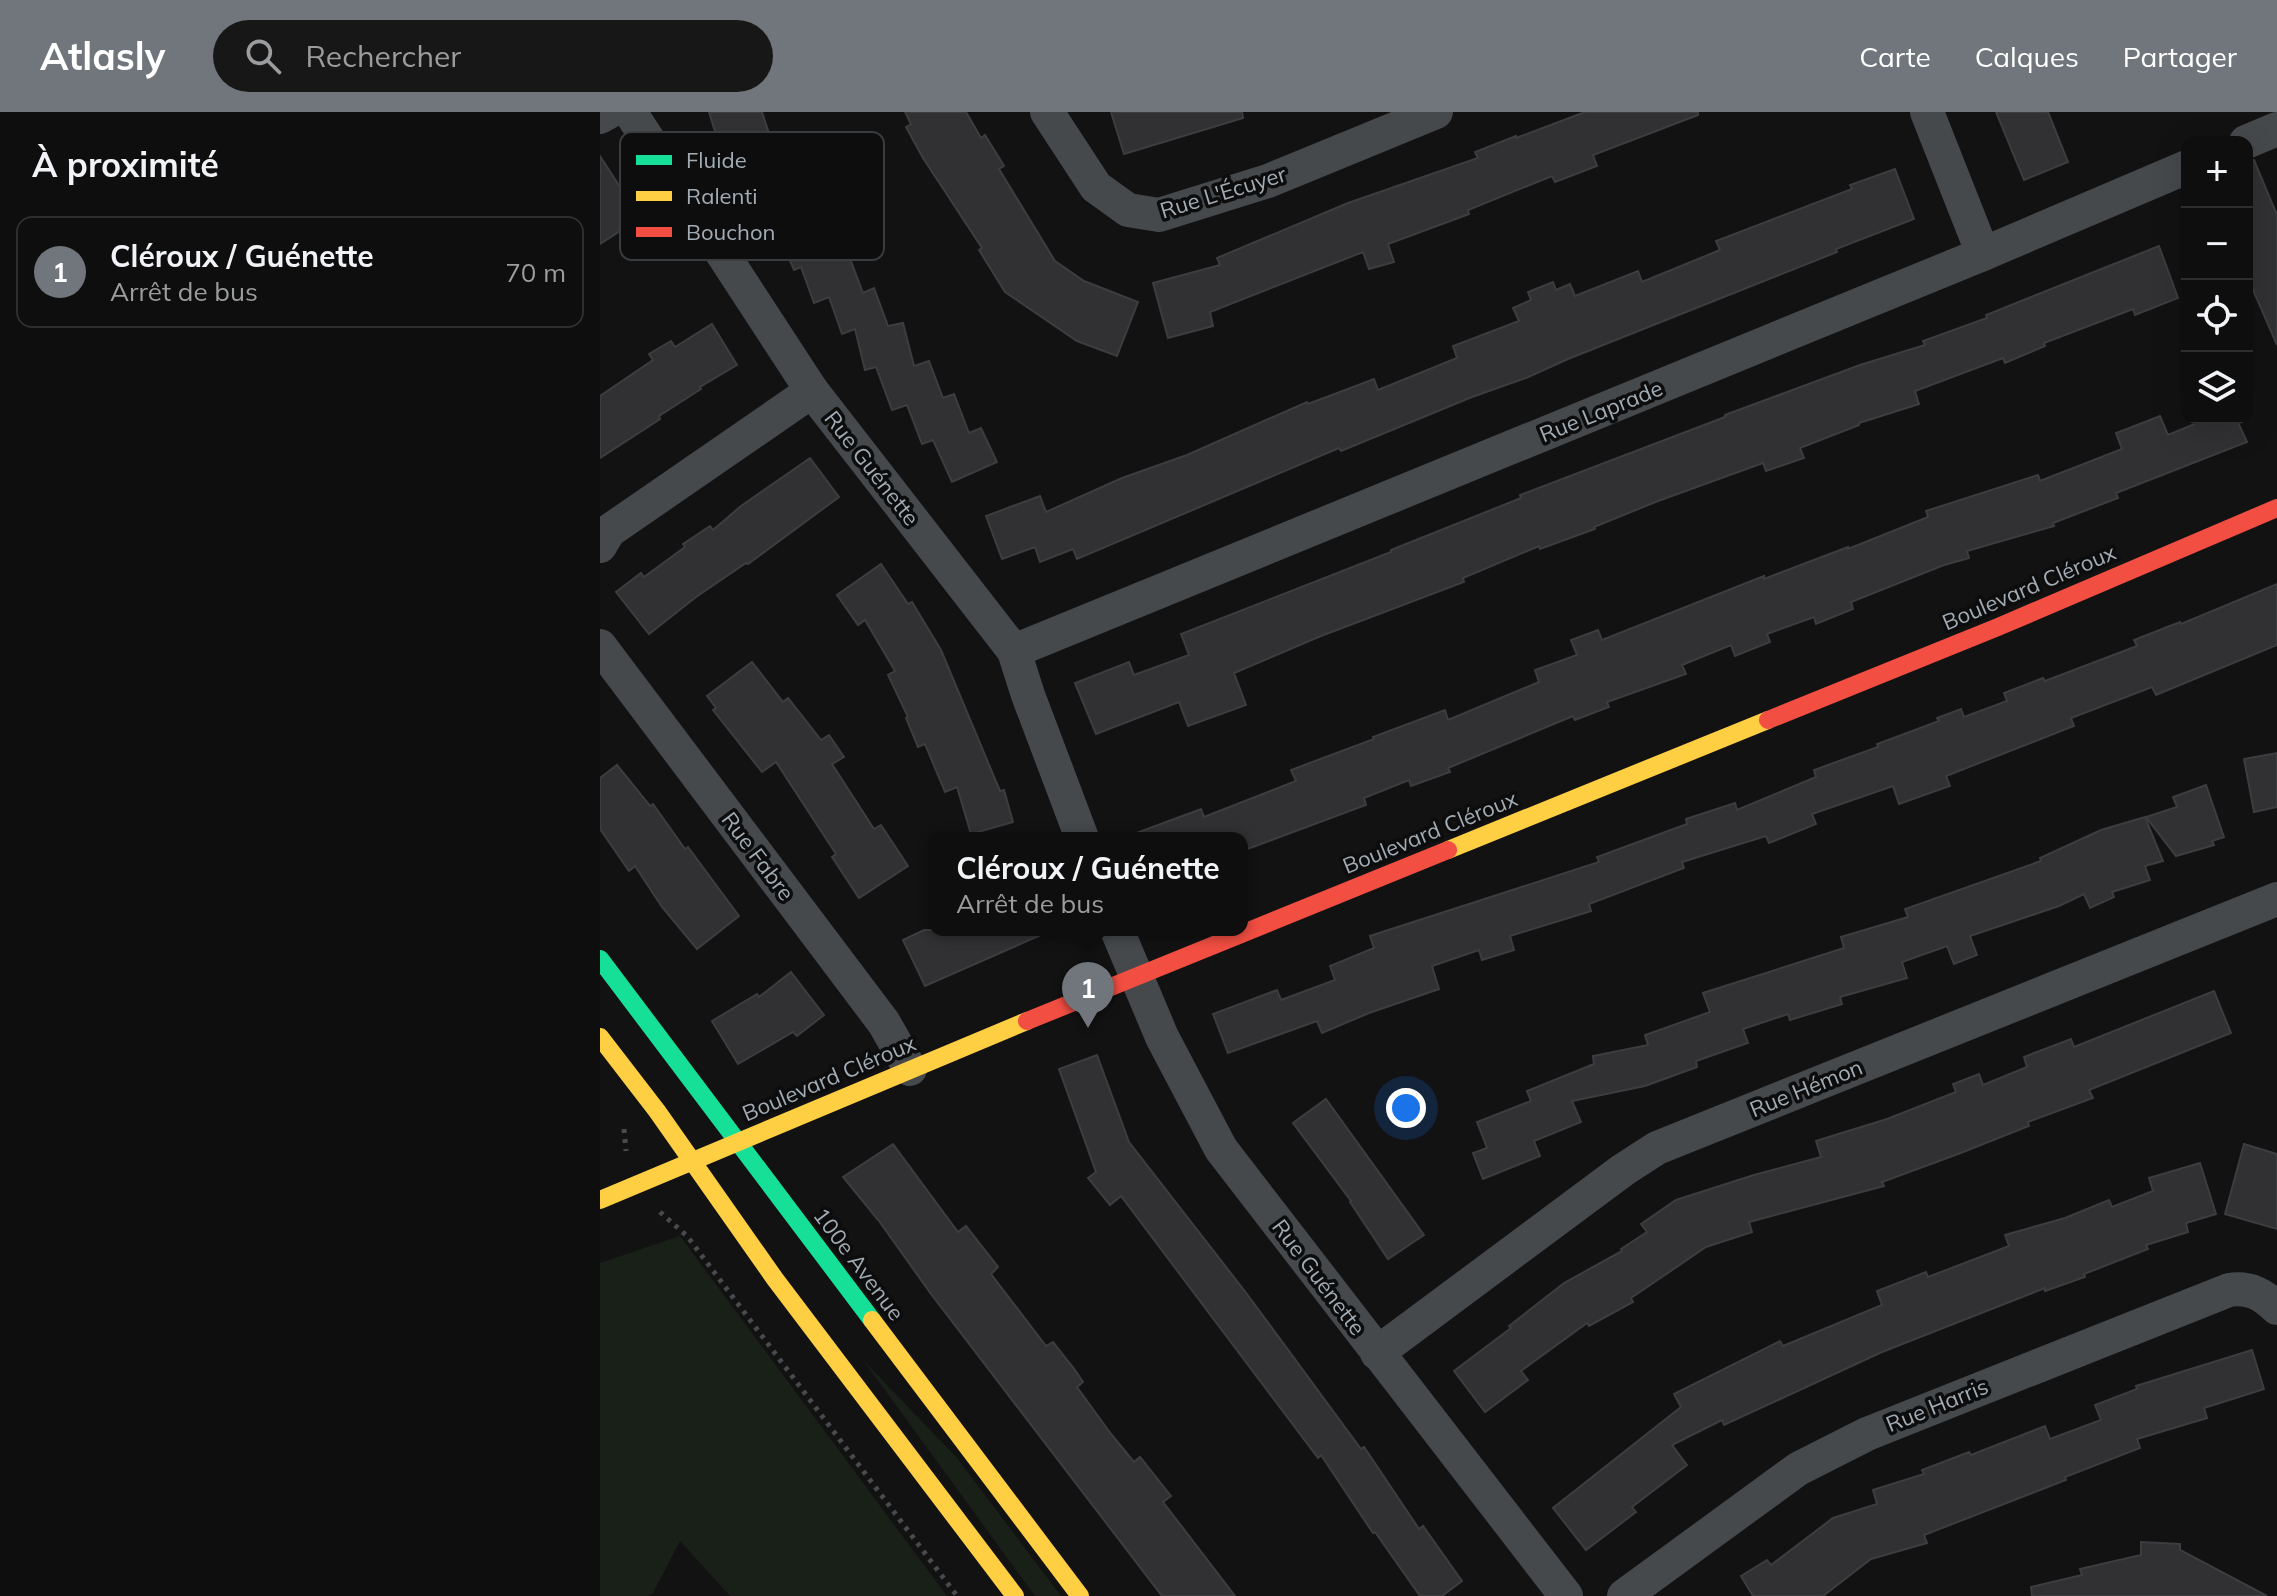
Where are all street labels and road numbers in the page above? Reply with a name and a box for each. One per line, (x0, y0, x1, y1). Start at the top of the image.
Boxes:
street label: Rue L'Écuyer (1157, 160, 1289, 224)
street label: Rue Laprade (1535, 374, 1667, 448)
street label: Rue Guénette (818, 405, 926, 531)
street label: Boulevard Cléroux (1938, 538, 2120, 636)
street label: Boulevard Cléroux (1339, 784, 1522, 880)
street label: Rue Fabre (716, 806, 800, 906)
street label: Boulevard Cléroux (738, 1029, 920, 1127)
street label: Rue Hémon (1745, 1053, 1867, 1123)
street label: 100e Avenue (808, 1202, 910, 1326)
street label: Rue Guénette (1266, 1213, 1372, 1341)
street label: Rue Harris (1882, 1372, 1992, 1438)

